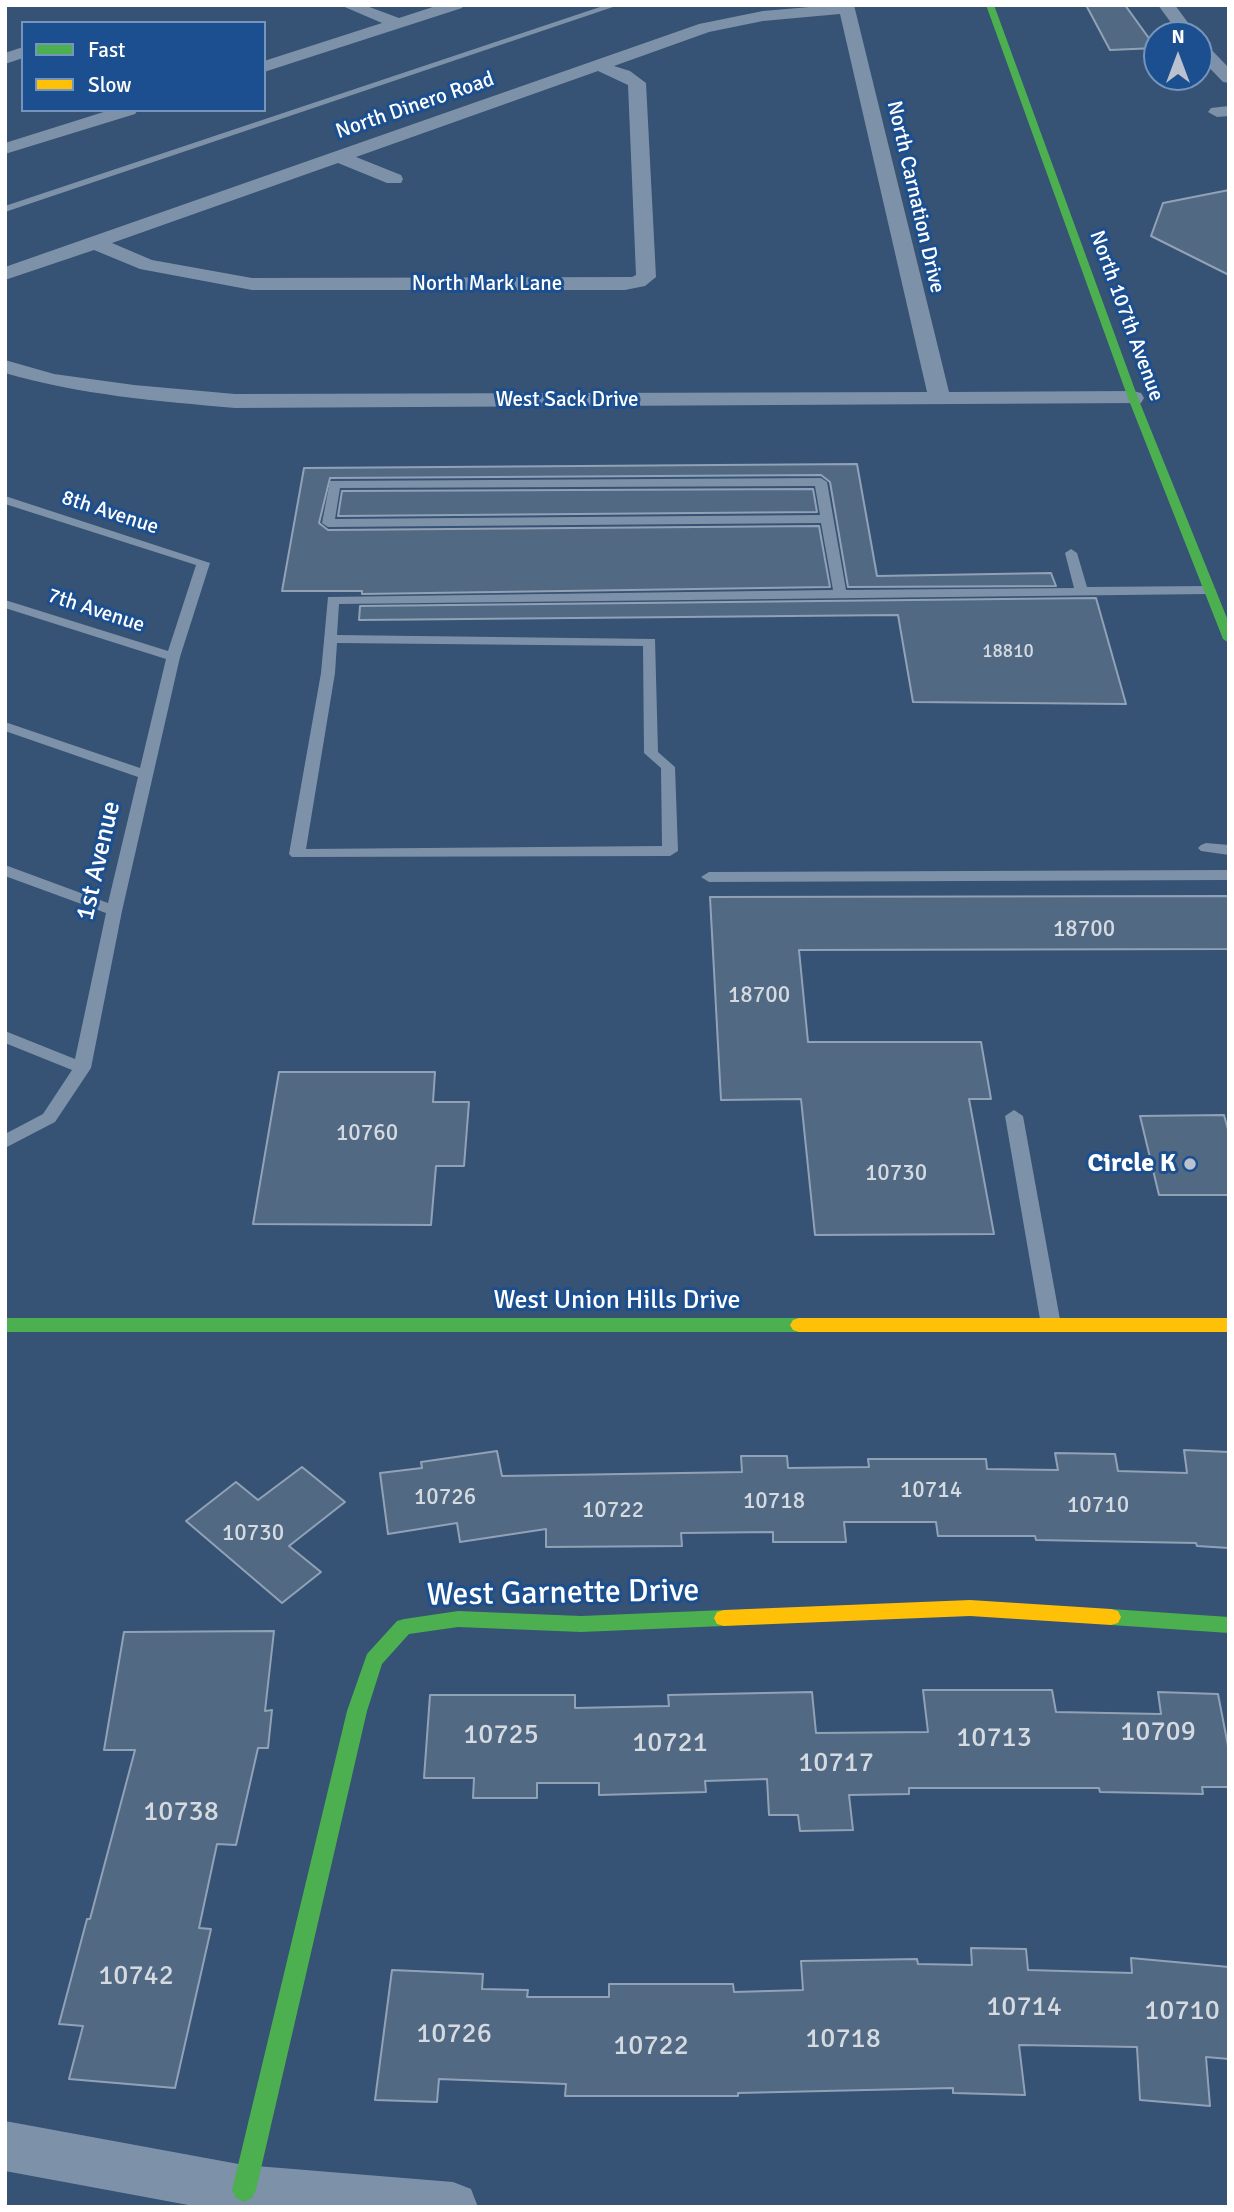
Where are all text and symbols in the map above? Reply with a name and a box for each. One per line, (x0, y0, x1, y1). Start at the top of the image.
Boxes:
legend (21, 21, 266, 112)
north arrow (1143, 21, 1213, 91)
text: N (1171, 25, 1185, 49)
text: Fast (88, 37, 125, 63)
street label: North Dinero Road (332, 67, 498, 145)
text: Slow (88, 72, 132, 98)
street label: North Carnation Drive (881, 98, 949, 296)
street label: North 107th Avenue (1083, 227, 1169, 405)
street label: North Mark Lane (412, 271, 562, 297)
street label: West Sack Drive (496, 387, 638, 413)
street label: 8th Avenue (58, 485, 162, 541)
street label: 7th Avenue (44, 583, 148, 639)
house number: 18810 (982, 641, 1034, 663)
street label: 1st Avenue (70, 798, 128, 924)
house number: 18700 (1053, 916, 1115, 944)
house number: 18700 (728, 982, 790, 1010)
house number: 10760 (336, 1120, 398, 1148)
place label: Circle K (1087, 1148, 1176, 1180)
marker: Circle K (1182, 1156, 1198, 1172)
house number: 10730 (865, 1160, 927, 1188)
street label: West Union Hills Drive (493, 1285, 741, 1317)
house number: 10714 (900, 1477, 962, 1505)
house number: 10726 (414, 1484, 476, 1512)
house number: 10718 (743, 1488, 805, 1516)
house number: 10710 (1067, 1492, 1129, 1520)
house number: 10722 (582, 1497, 644, 1525)
house number: 10730 (222, 1520, 284, 1548)
street label: West Garnette Drive (426, 1572, 700, 1616)
house number: 10709 (1120, 1716, 1196, 1750)
house number: 10725 (463, 1719, 539, 1753)
house number: 10713 (956, 1722, 1032, 1756)
house number: 10721 (632, 1727, 708, 1761)
house number: 10717 (798, 1747, 874, 1781)
house number: 10738 (143, 1796, 219, 1830)
house number: 10742 (98, 1960, 174, 1994)
house number: 10714 (986, 1991, 1062, 2025)
house number: 10710 (1144, 1995, 1220, 2029)
house number: 10726 (416, 2018, 492, 2052)
house number: 10718 (805, 2023, 881, 2057)
house number: 10722 (613, 2030, 689, 2064)

